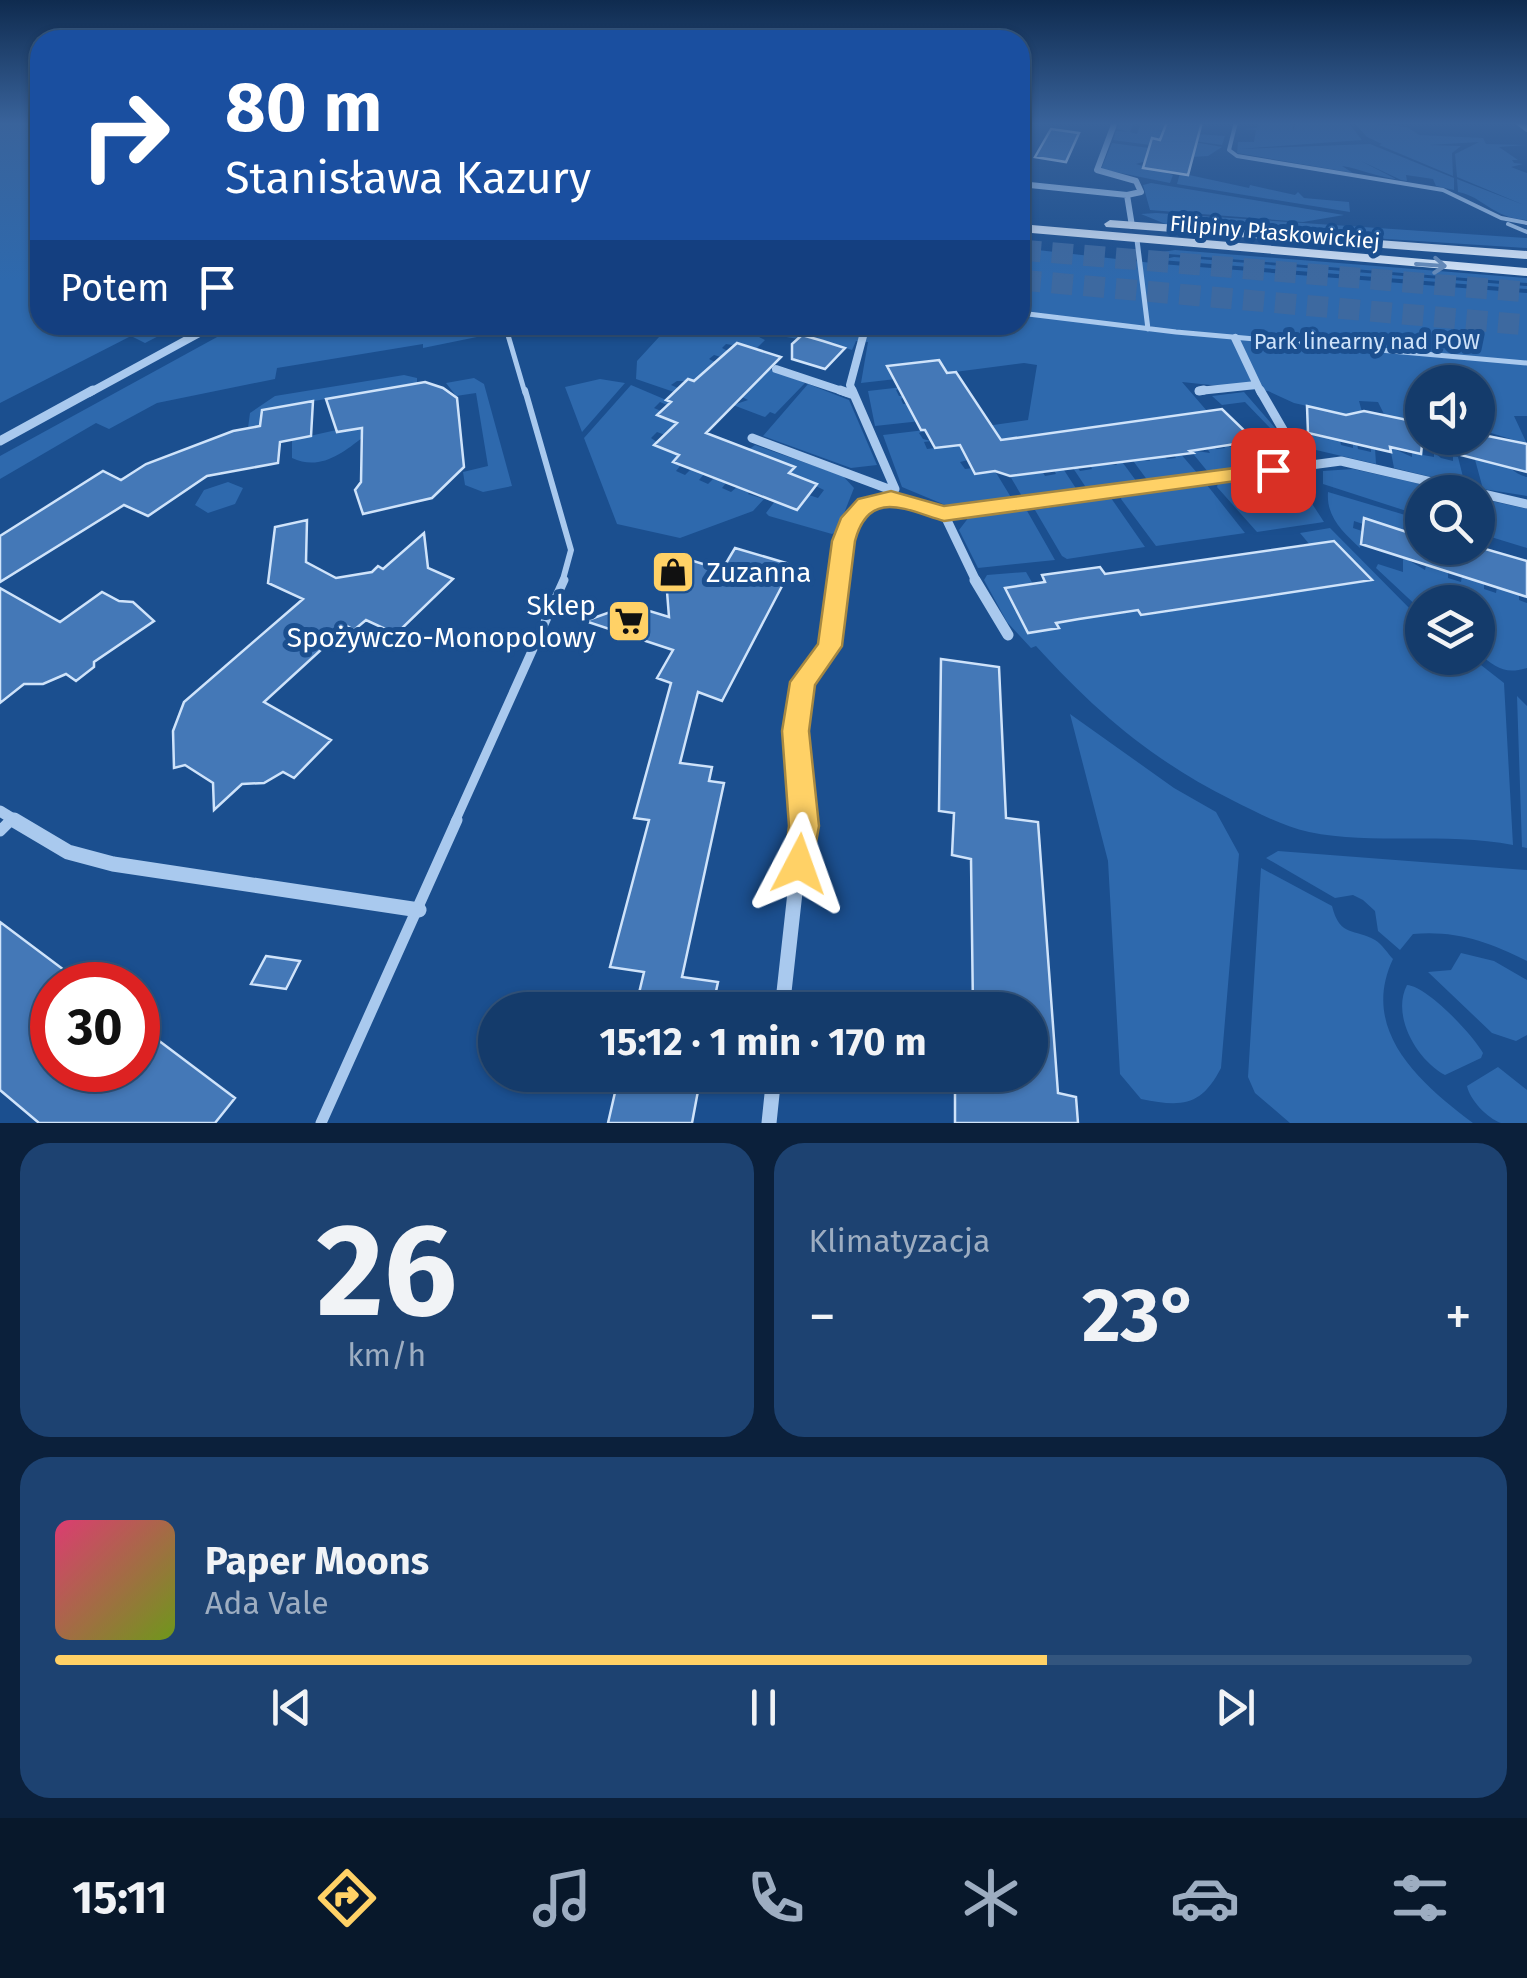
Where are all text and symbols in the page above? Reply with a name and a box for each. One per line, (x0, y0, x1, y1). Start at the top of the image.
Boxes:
text: 80 m (225, 66, 382, 150)
icon: right (60, 70, 190, 200)
text: Stanisława Kazury (225, 151, 591, 205)
street label: Filipiny Płaskowickiej (1169, 210, 1381, 255)
one-way arrow (1414, 256, 1446, 275)
icon: arrive (190, 260, 245, 315)
text: Potem (60, 265, 170, 311)
park label: Park linearny nad POW (1254, 328, 1480, 355)
map controls (1405, 365, 1495, 675)
button: sound (1405, 365, 1495, 455)
pin (1231, 428, 1316, 513)
icon: arrive (1246, 443, 1301, 498)
button: search (1405, 475, 1495, 565)
shop icon: Zuzanna (650, 549, 696, 595)
place label: Zuzanna (706, 556, 811, 589)
button: layers (1405, 585, 1495, 675)
place label: Sklep Spożywczo-Monopolowy (287, 589, 596, 654)
supermarket icon: Sklep Spożywczo-Monopolowy (606, 598, 652, 644)
position arrow (747, 812, 851, 916)
speed limit sign: 30 (30, 962, 160, 1092)
text: 15:12 · 1 min · 170 m (599, 1019, 927, 1065)
text: 26 (316, 1193, 457, 1349)
text: Klimatyzacja (809, 1222, 990, 1260)
text: 23° (1082, 1271, 1199, 1361)
text: − (809, 1284, 836, 1350)
text: + (1445, 1284, 1472, 1350)
text: km/h (347, 1336, 426, 1374)
text: Paper Moons (205, 1538, 429, 1584)
text: Ada Vale (205, 1584, 329, 1622)
icon: previous (264, 1680, 319, 1735)
icon: pause (736, 1680, 791, 1735)
icon: next (1208, 1680, 1263, 1735)
icon: directions (312, 1863, 382, 1933)
icon: music (527, 1863, 597, 1933)
icon: phone (741, 1863, 811, 1933)
icon: climate (956, 1863, 1026, 1933)
icon: car (1170, 1863, 1240, 1933)
icon: filters (1385, 1863, 1455, 1933)
text: 15:11 (72, 1871, 168, 1925)

